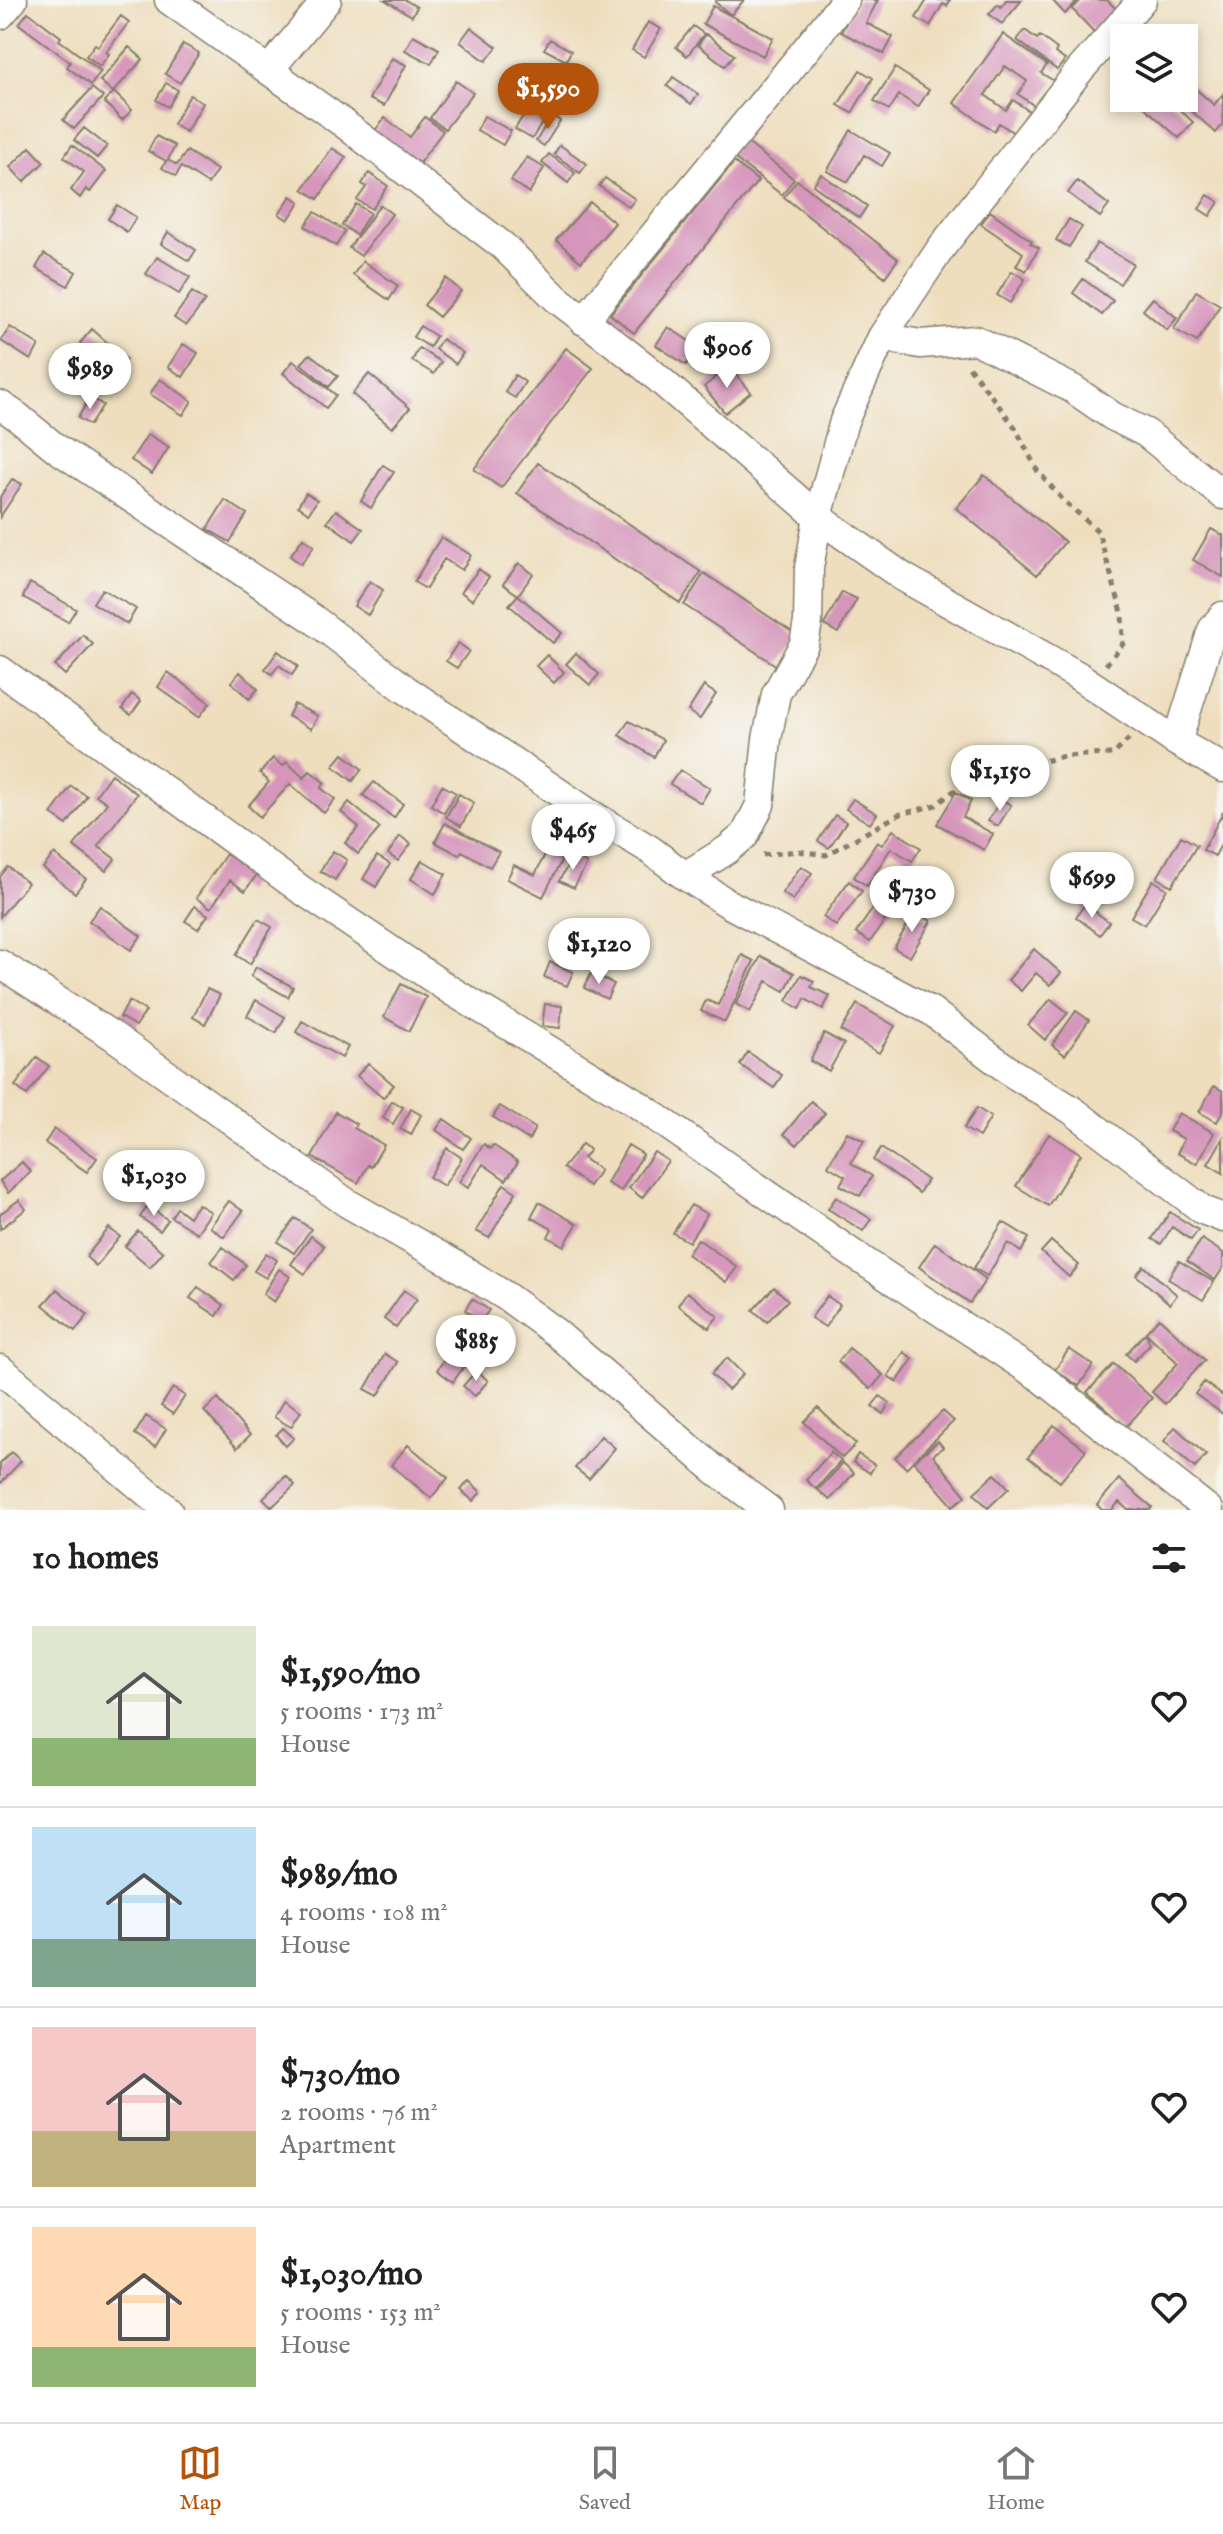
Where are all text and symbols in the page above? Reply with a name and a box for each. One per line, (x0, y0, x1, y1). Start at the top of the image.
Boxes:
map controls (1110, 24, 1198, 112)
button: layers (1110, 24, 1198, 112)
pin: $1,590 (483, 63, 613, 131)
text: $1,590 (516, 72, 580, 105)
pin: $906 (680, 322, 774, 390)
text: $906 (702, 331, 752, 364)
pin: $989 (43, 343, 137, 411)
text: $989 (66, 352, 114, 385)
pin: $1,150 (935, 745, 1065, 813)
text: $1,150 (969, 754, 1031, 787)
pin: $465 (526, 804, 620, 872)
text: $465 (549, 813, 597, 846)
pin: $699 (1045, 852, 1139, 920)
text: $699 (1068, 861, 1116, 894)
pin: $730 (865, 866, 959, 934)
text: $730 (887, 875, 937, 908)
pin: $1,120 (534, 918, 664, 986)
text: $1,120 (566, 927, 632, 960)
pin: $1,030 (89, 1150, 219, 1218)
text: $1,030 (121, 1159, 187, 1192)
pin: $885 (429, 1315, 523, 1383)
text: $885 (454, 1324, 498, 1357)
icon: filters (1147, 1536, 1191, 1580)
text: 10 homes (32, 1537, 159, 1580)
text: $1,590/mo (280, 1652, 420, 1695)
icon: home (96, 1658, 192, 1754)
icon: heart (1147, 1684, 1191, 1728)
text: 5 rooms · 173 m² (280, 1695, 444, 1728)
text: House (280, 1728, 350, 1761)
text: $989/mo (280, 1853, 398, 1896)
icon: home (96, 1859, 192, 1955)
icon: heart (1147, 1885, 1191, 1929)
text: 4 rooms · 108 m² (280, 1896, 448, 1929)
text: House (280, 1929, 350, 1962)
text: $730/mo (280, 2053, 400, 2096)
icon: home (96, 2059, 192, 2155)
icon: heart (1147, 2085, 1191, 2129)
text: 2 rooms · 76 m² (280, 2096, 438, 2129)
text: Apartment (280, 2129, 396, 2162)
text: $1,030/mo (280, 2253, 423, 2296)
icon: home (96, 2259, 192, 2355)
icon: heart (1147, 2285, 1191, 2329)
text: 5 rooms · 153 m² (280, 2296, 441, 2329)
text: House (280, 2329, 350, 2362)
tab: Map (178, 2441, 222, 2517)
tab: Saved (579, 2441, 631, 2517)
tab: Home (987, 2441, 1045, 2517)

